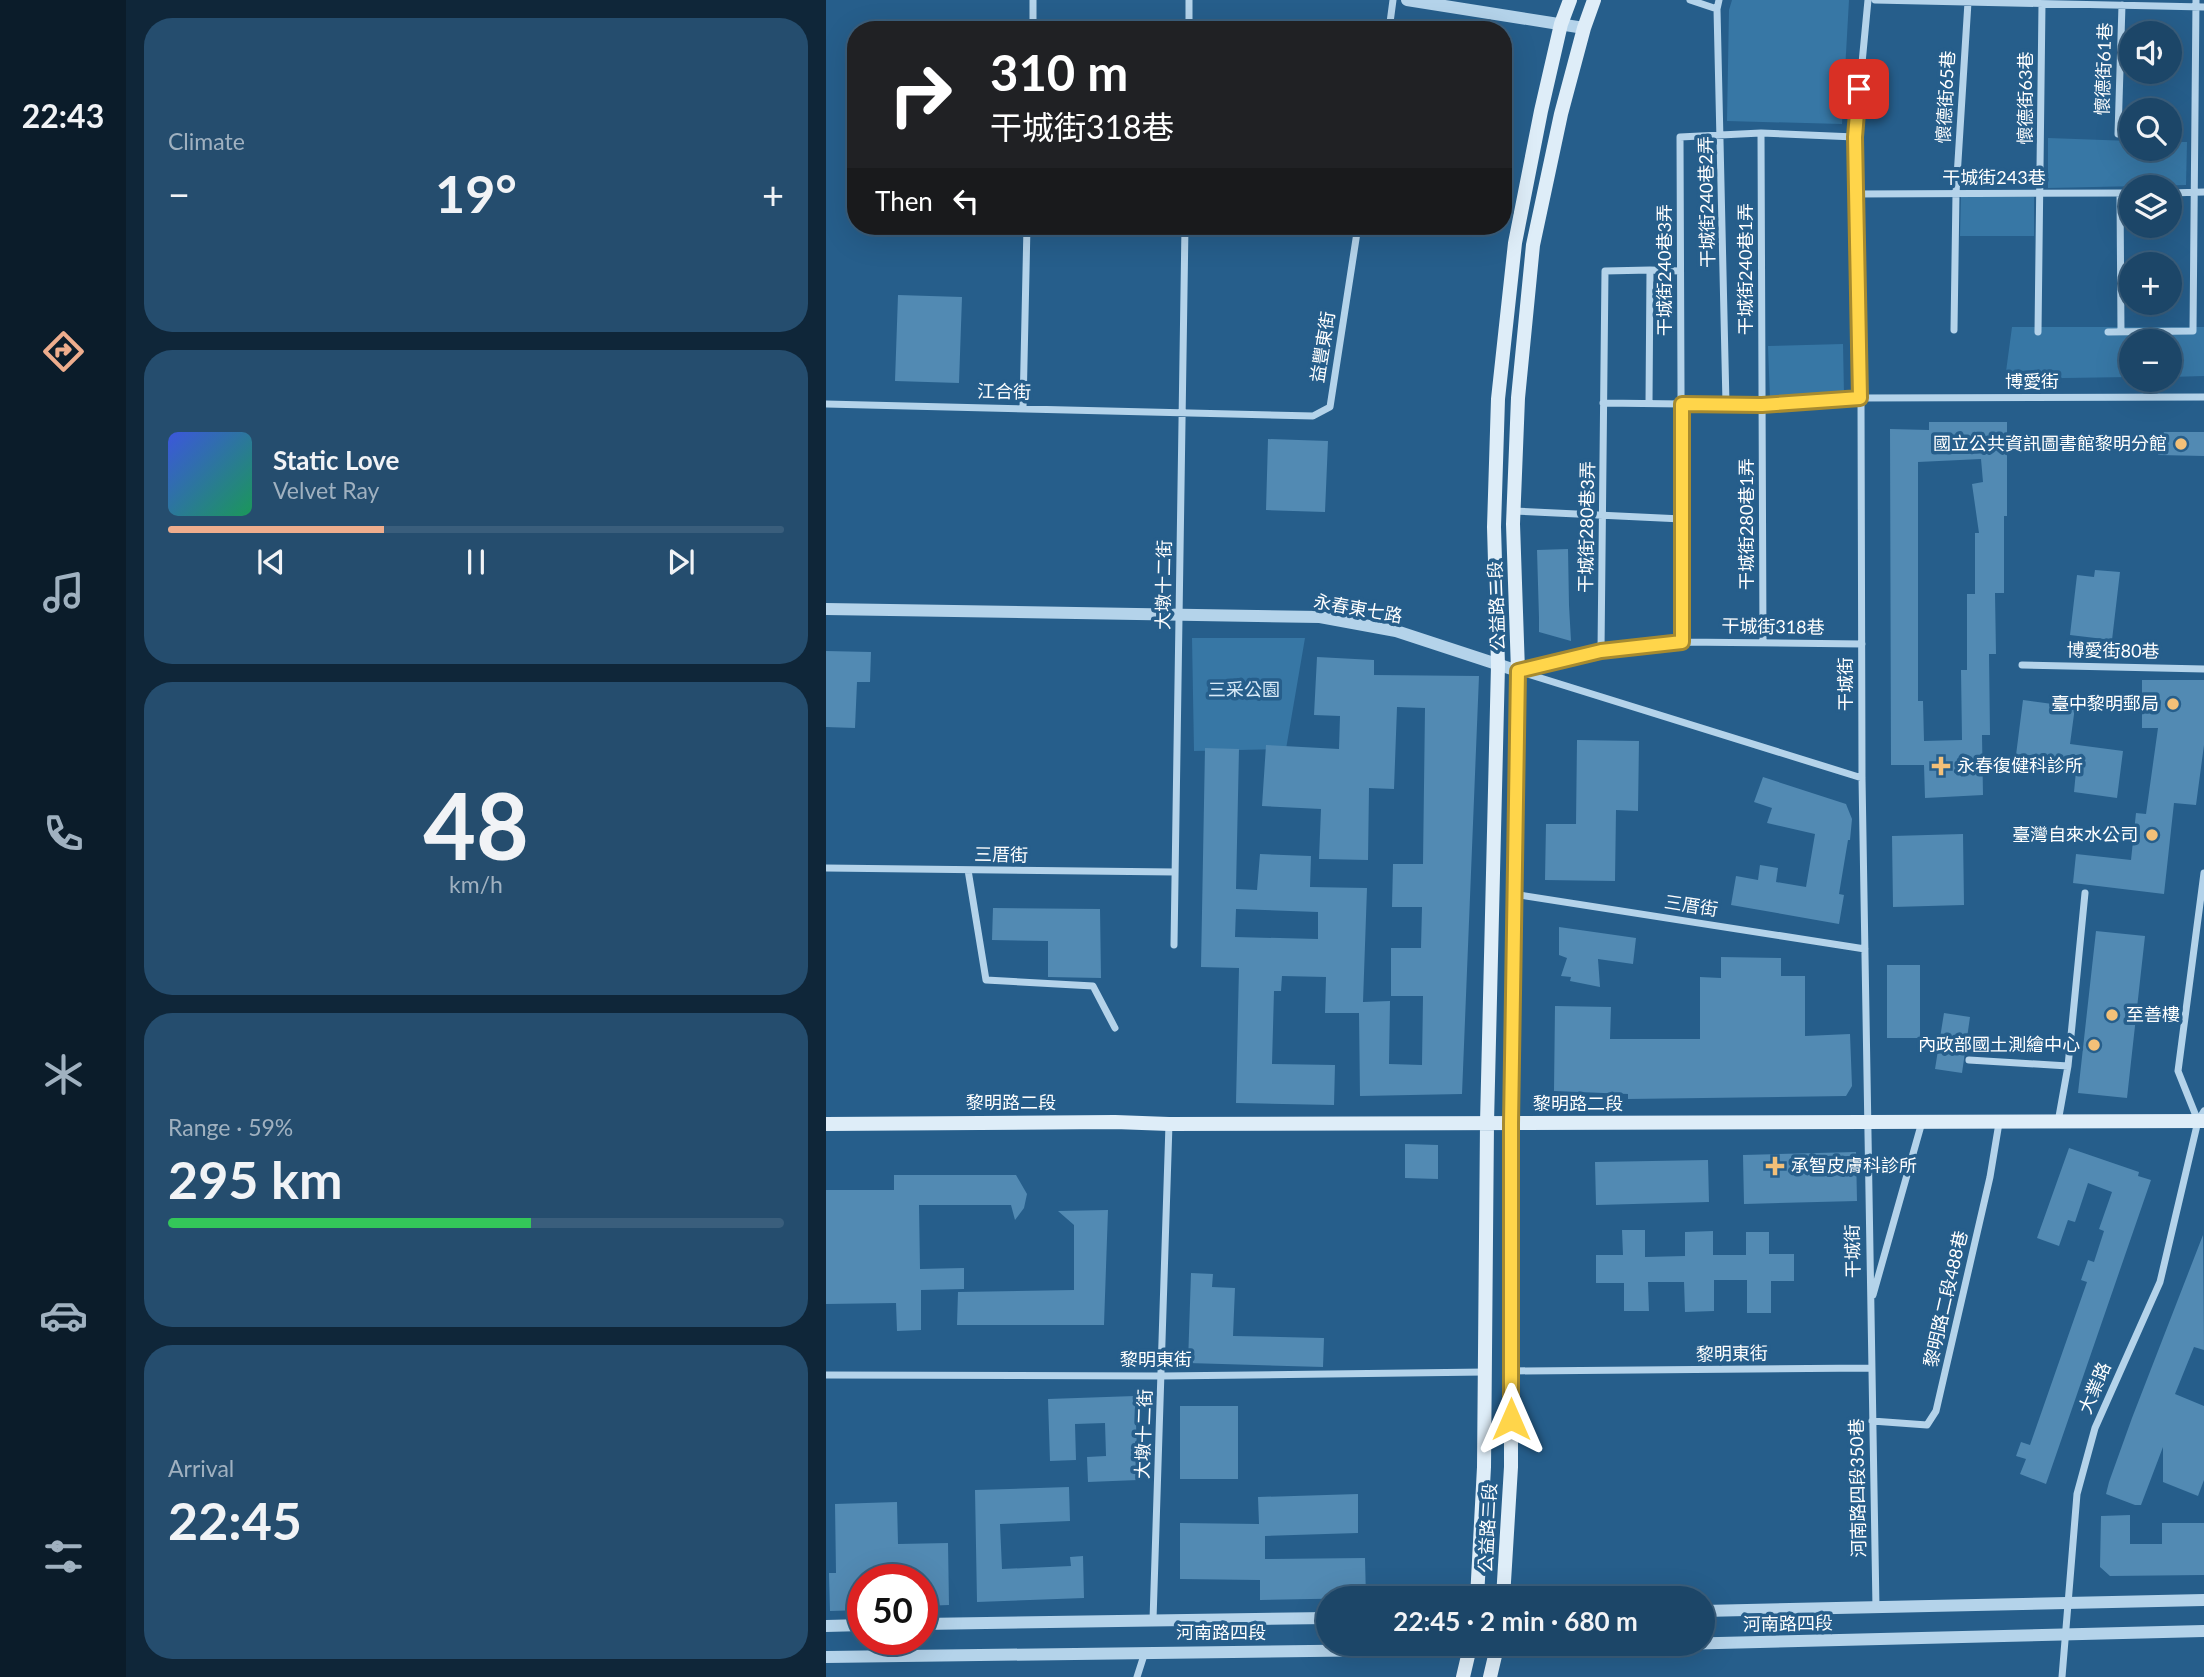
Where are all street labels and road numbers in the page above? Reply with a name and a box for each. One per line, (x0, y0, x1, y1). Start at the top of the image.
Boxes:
street label: 懷德街61巷 (2090, 22, 2116, 116)
street label: 懷德街65巷 (1932, 50, 1958, 144)
street label: 懷德街63巷 (2014, 52, 2036, 144)
street label: 干城街240巷2弄 (1694, 136, 1718, 268)
street label: 干城街243巷 (1942, 166, 2046, 188)
street label: 干城街240巷1弄 (1734, 203, 1756, 335)
street label: 干城街240巷3弄 (1653, 204, 1675, 336)
street label: 益豐東街 (1306, 310, 1339, 384)
street label: 博愛街 (2005, 370, 2059, 392)
street label: 江合街 (977, 380, 1031, 402)
street label: 干城街280巷1弄 (1735, 458, 1757, 590)
street label: 干城街280巷3弄 (1574, 461, 1598, 593)
street label: 大墩十二街 (1151, 540, 1175, 630)
street label: 公益路二段 (1483, 561, 1509, 651)
street label: 永春東七路 (1312, 589, 1404, 627)
street label: 干城街318巷 (1721, 614, 1825, 638)
street label: 博愛街80巷 (2066, 638, 2160, 662)
street label: 干城街 (1834, 657, 1856, 711)
street label: 三厝街 (974, 843, 1028, 865)
street label: 三厝街 (1663, 890, 1720, 920)
street label: 黎明路二段 (966, 1091, 1056, 1113)
street label: 黎明路二段 (1533, 1092, 1623, 1114)
street label: 干城街 (1841, 1224, 1863, 1278)
street label: 黎明路二段488巷 (1919, 1228, 1971, 1369)
street label: 黎明東街 (1696, 1341, 1768, 1365)
street label: 黎明東街 (1120, 1348, 1192, 1370)
street label: 大業路 (2073, 1358, 2115, 1417)
street label: 大墩十二街 (1130, 1389, 1156, 1479)
street label: 河南路四段350巷 (1845, 1418, 1869, 1558)
street label: 公益路二段 (1474, 1482, 1500, 1573)
street label: 河南路四段 (1743, 1611, 1833, 1635)
street label: 河南路四段 (1176, 1621, 1266, 1643)

